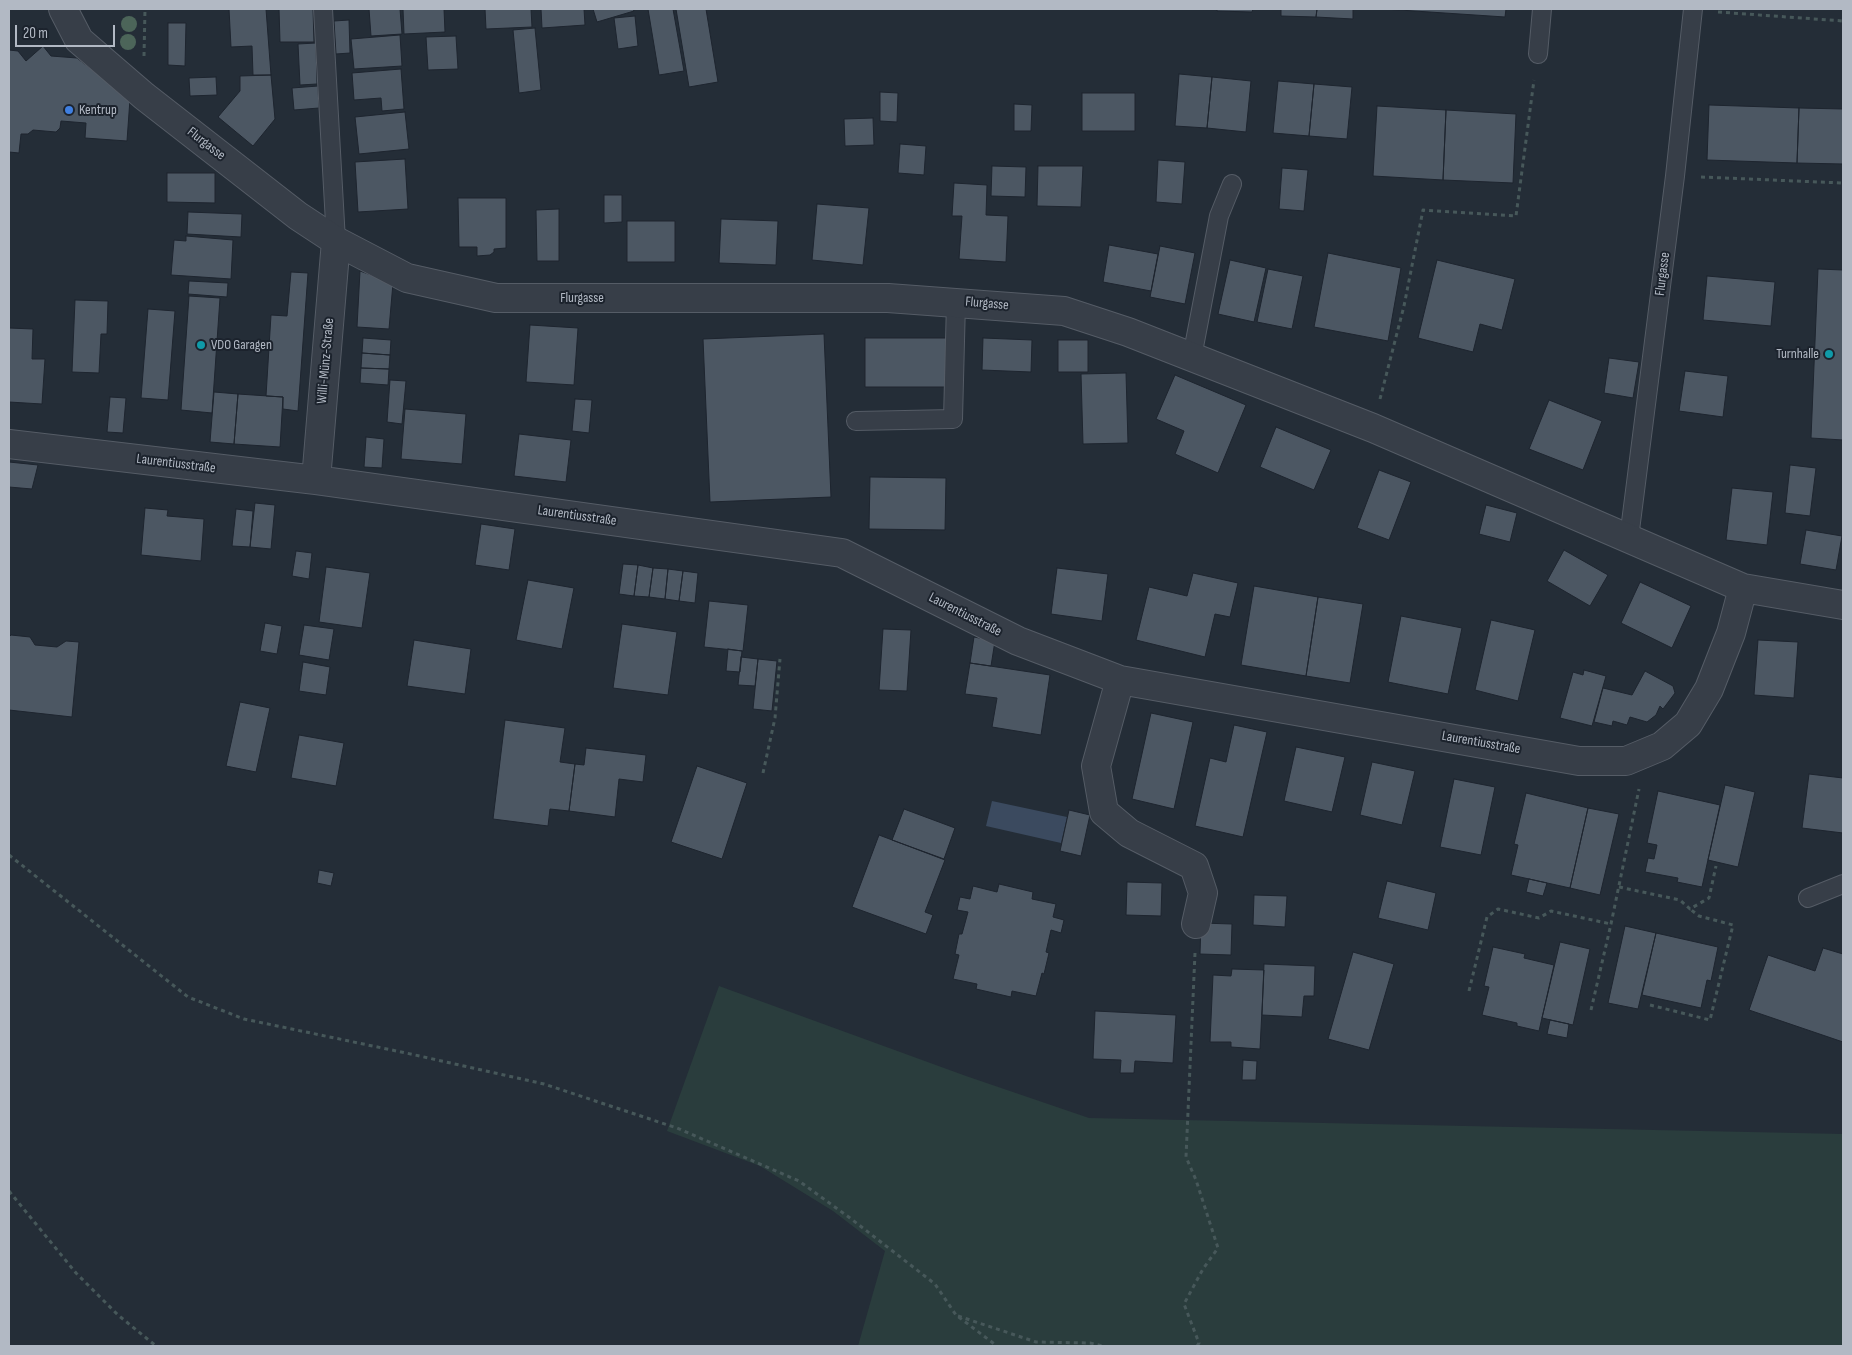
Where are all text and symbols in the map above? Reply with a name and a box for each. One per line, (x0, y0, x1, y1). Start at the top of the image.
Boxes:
scale bar (18, 15, 118, 47)
text: 20 m (23, 24, 48, 43)
place label: Kentrup (79, 102, 117, 118)
marker: Kentrup (63, 104, 75, 116)
street label: Flurgasse (184, 124, 228, 164)
street label: Flurgasse (1652, 251, 1674, 297)
street label: Flurgasse (560, 290, 604, 306)
street label: Flurgasse (964, 294, 1010, 314)
street label: Willi-Münz-Straße (314, 317, 338, 405)
place label: VDO Garagen (211, 337, 272, 353)
marker: VDO Garagen (195, 339, 207, 351)
place label: Turnhalle (1776, 346, 1819, 362)
marker: Turnhalle (1823, 348, 1835, 360)
street label: Laurentiusstraße (136, 451, 216, 477)
street label: Laurentiusstraße (536, 502, 618, 530)
street label: Laurentiusstraße (926, 589, 1004, 641)
street label: Laurentiusstraße (1440, 728, 1522, 758)

